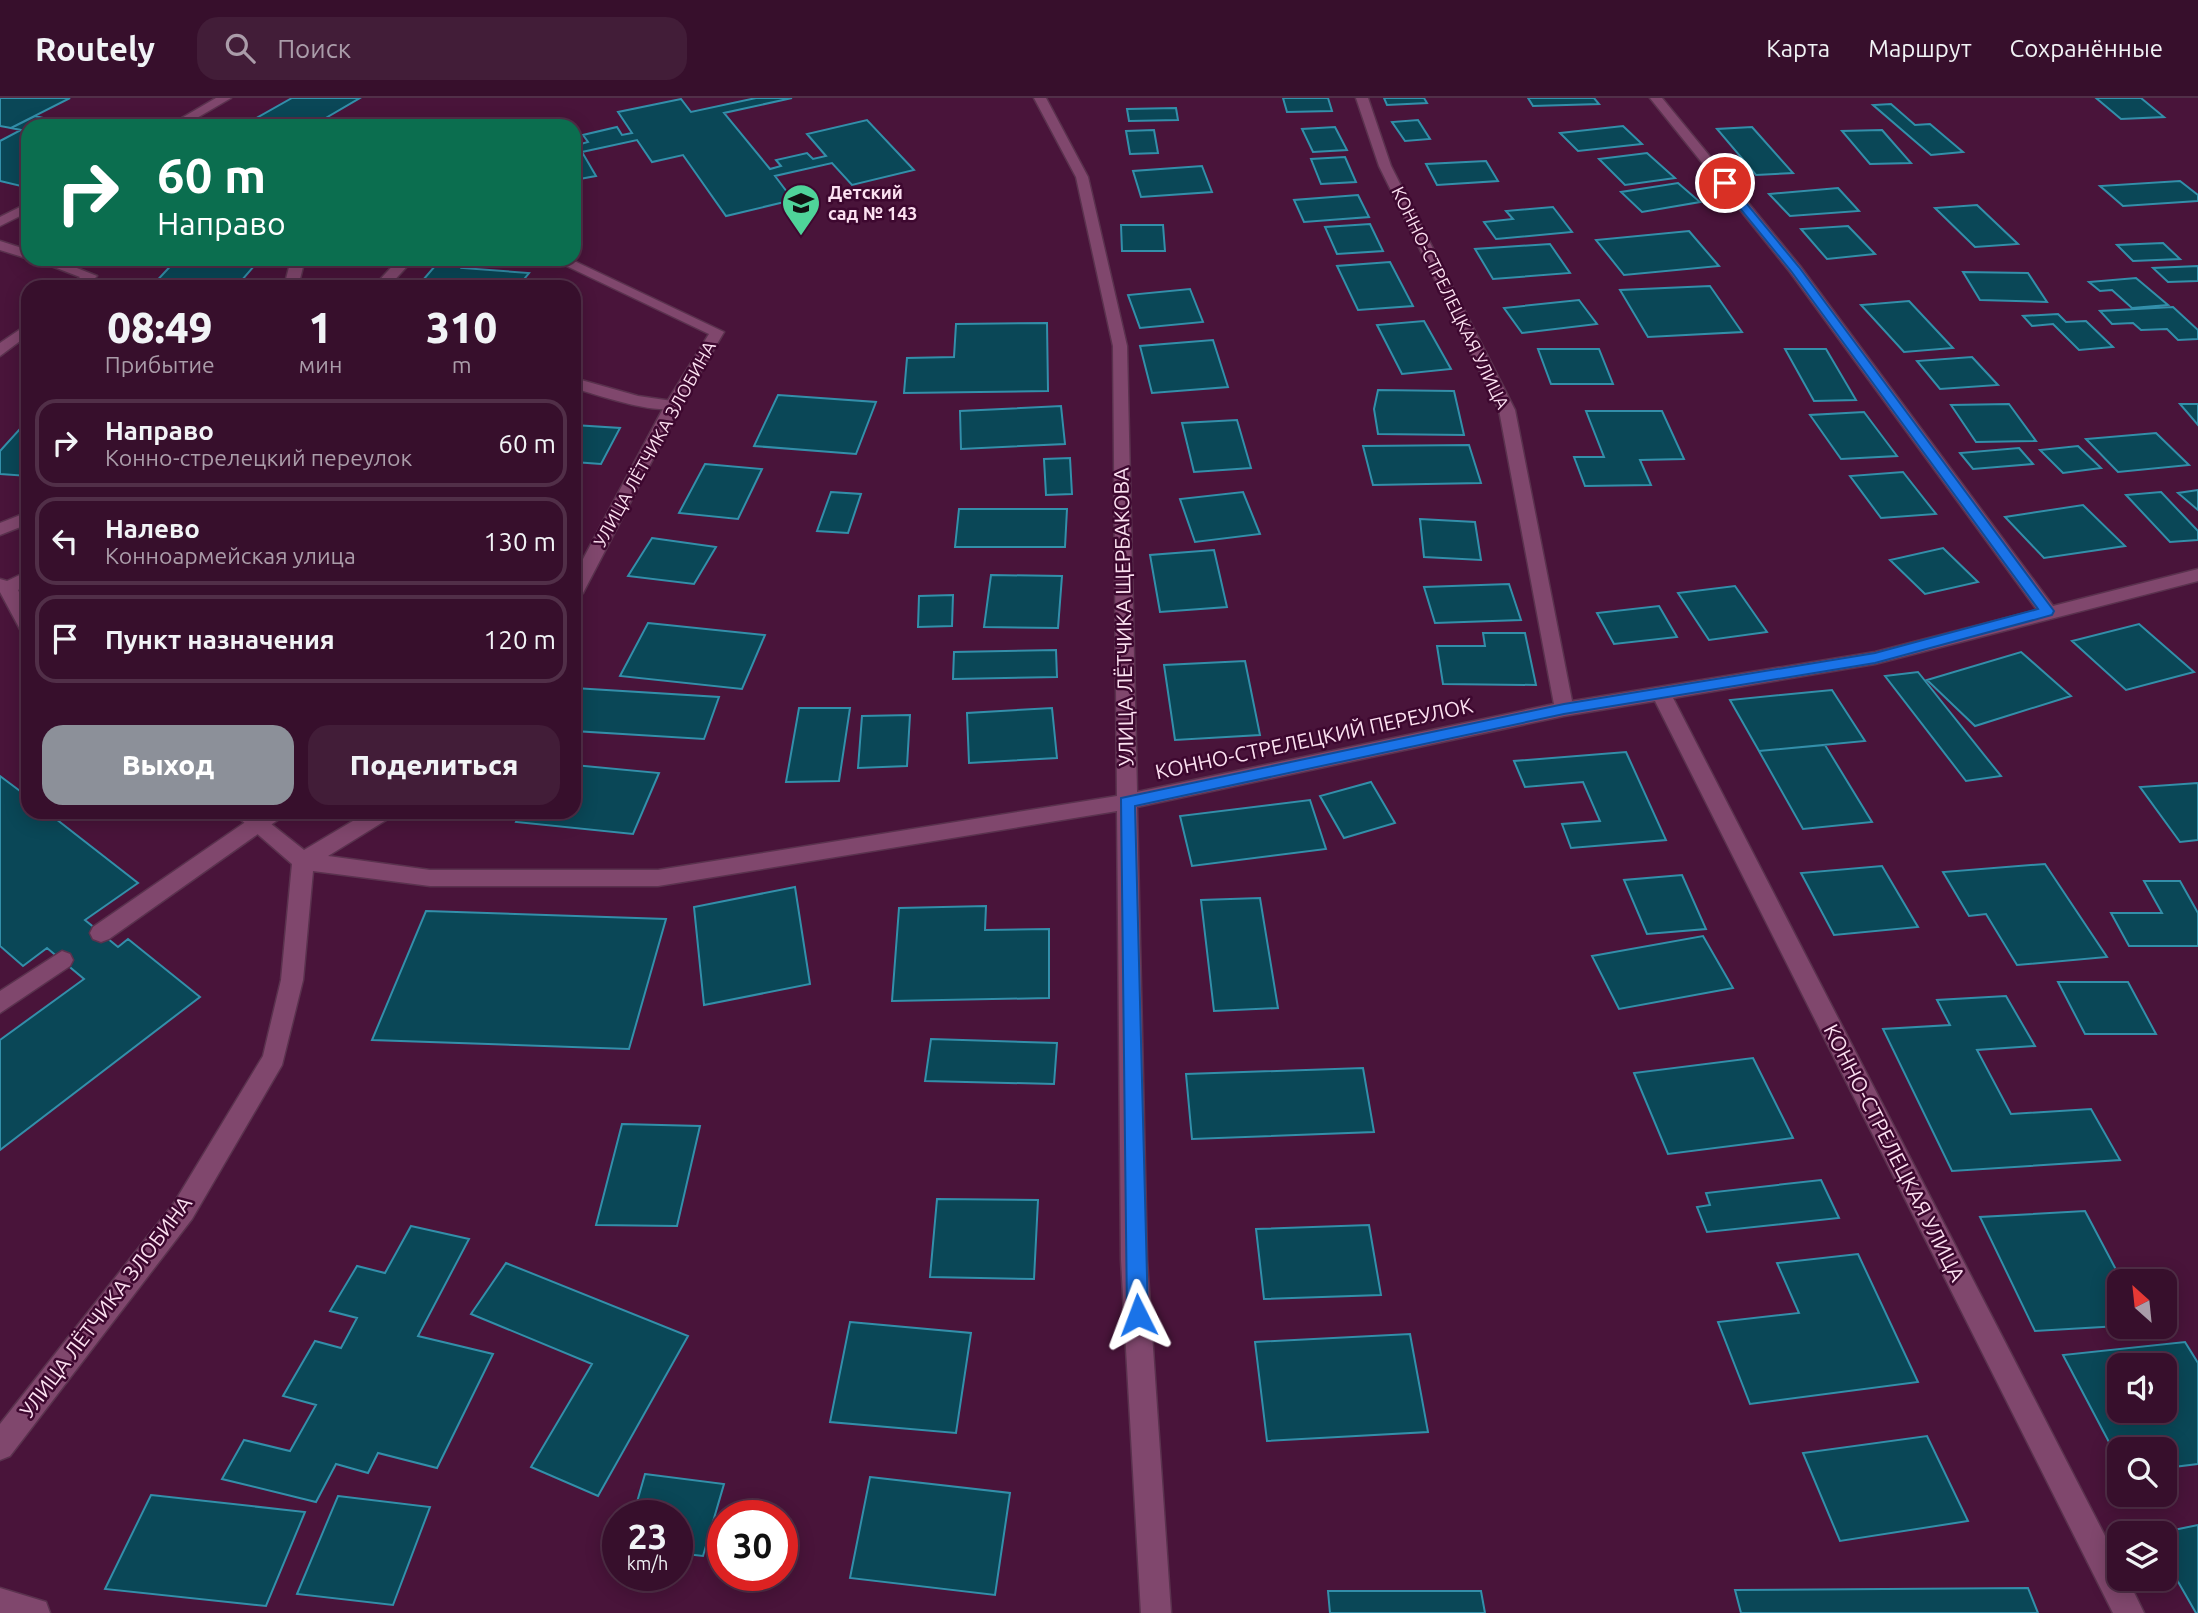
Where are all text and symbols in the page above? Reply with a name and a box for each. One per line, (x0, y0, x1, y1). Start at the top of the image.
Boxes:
search box (197, 17, 687, 80)
icon: search (221, 29, 259, 67)
text: Routely (35, 30, 155, 67)
text: Поиск (277, 34, 351, 63)
text: Карта (1766, 35, 1830, 62)
text: Маршрут (1868, 35, 1972, 62)
text: Сохранённые (2010, 35, 2163, 62)
icon: right (42, 147, 133, 238)
text: 60 m (157, 147, 266, 202)
pin (1695, 153, 1755, 213)
icon: arrive (1706, 164, 1744, 202)
school or university icon: Детский сад № 143 (780, 182, 822, 237)
place label: Детский сад № 143 (828, 182, 917, 223)
street label: КОННО-СТРЕЛЕЦКАЯ УЛИЦА (1388, 183, 1514, 412)
text: Направо (157, 205, 286, 241)
text: 08:49 (107, 304, 212, 351)
text: 1 (309, 304, 332, 351)
text: 310 (426, 304, 497, 351)
street label: УЛИЦА ЛЁТЧИКА ЗЛОБИНА (589, 337, 719, 550)
text: Прибытие (105, 352, 215, 377)
text: мин (299, 352, 342, 377)
text: m (452, 352, 472, 377)
text: Направо (105, 416, 214, 445)
icon: right (46, 424, 84, 462)
text: 60 m (498, 429, 556, 458)
text: Конно-стрелецкий переулок (105, 445, 412, 470)
street label: УЛИЦА ЛЁТЧИКА ЩЕРБАКОВА (1108, 467, 1138, 767)
text: Налево (105, 514, 200, 543)
icon: left (46, 522, 84, 560)
text: 130 m (484, 527, 556, 556)
text: Конноармейская улица (105, 543, 356, 568)
icon: arrive (46, 620, 84, 658)
text: Пункт назначения (105, 625, 335, 654)
text: 120 m (484, 625, 556, 654)
street label: КОННО-СТРЕЛЕЦКИЙ ПЕРЕУЛОК (1153, 693, 1475, 783)
button: Выход (42, 725, 294, 805)
button: Поделиться (308, 725, 560, 805)
street label: КОННО-СТРЕЛЕЦКАЯ УЛИЦА (1819, 1020, 1971, 1286)
street label: УЛИЦА ЛЁТЧИКА ЗЛОБИНА (14, 1191, 196, 1422)
north arrow (2107, 1269, 2177, 1339)
map controls (2107, 1269, 2177, 1591)
position arrow (1101, 1278, 1175, 1352)
button: sound (2107, 1353, 2177, 1423)
button: search (2107, 1437, 2177, 1507)
speed limit sign: 30 (707, 1500, 798, 1591)
text: 23 (628, 1516, 667, 1556)
button: layers (2107, 1521, 2177, 1591)
text: km/h (627, 1553, 668, 1573)

